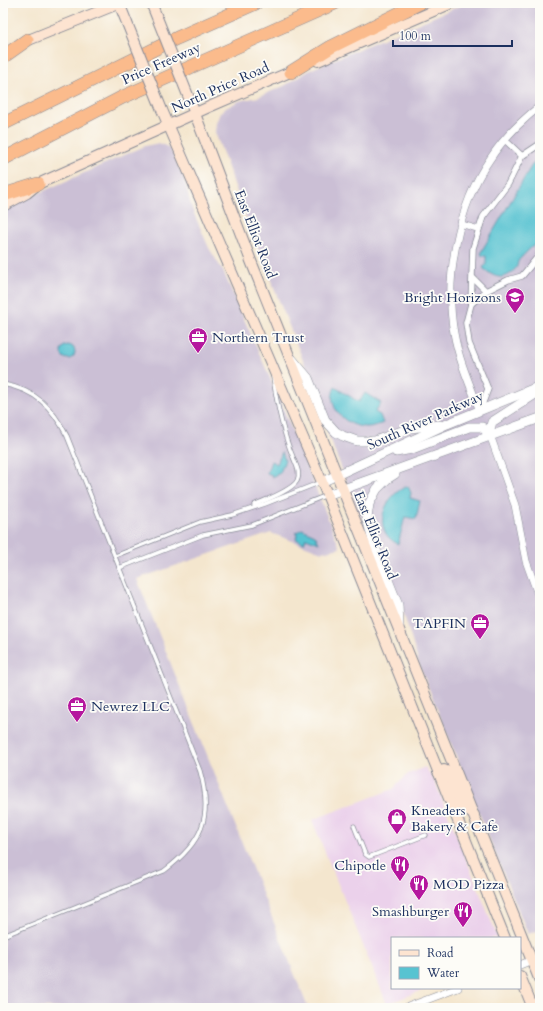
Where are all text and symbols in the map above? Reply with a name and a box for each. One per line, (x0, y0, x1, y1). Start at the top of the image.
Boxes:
scale bar (393, 22, 512, 48)
text: 100 m (399, 28, 432, 44)
street label: Price Freeway (119, 37, 204, 89)
street label: North Price Road (168, 57, 273, 118)
street label: East Elliot Road (230, 187, 281, 282)
school or university icon: Bright Horizons (504, 286, 526, 314)
place label: Bright Horizons (404, 288, 501, 307)
office icon: Northern Trust (187, 326, 209, 354)
place label: Northern Trust (212, 328, 305, 347)
street label: South River Parkway (364, 386, 487, 455)
street label: East Elliot Road (349, 488, 402, 583)
office icon: TAPFIN (469, 612, 491, 640)
place label: TAPFIN (413, 614, 466, 633)
office icon: Newrez LLC (66, 695, 88, 723)
place label: Newrez LLC (91, 697, 170, 716)
place label: Kneaders Bakery & Cafe (411, 801, 498, 836)
shop icon: Kneaders Bakery & Cafe (386, 807, 408, 835)
restaurant icon: Chipotle (389, 854, 411, 882)
place label: Chipotle (334, 856, 386, 875)
restaurant icon: MOD Pizza (408, 873, 430, 901)
place label: MOD Pizza (433, 875, 504, 894)
restaurant icon: Smashburger (452, 900, 474, 928)
place label: Smashburger (372, 902, 450, 921)
legend (391, 937, 521, 989)
text: Road (427, 945, 454, 961)
text: Water (426, 965, 460, 981)

